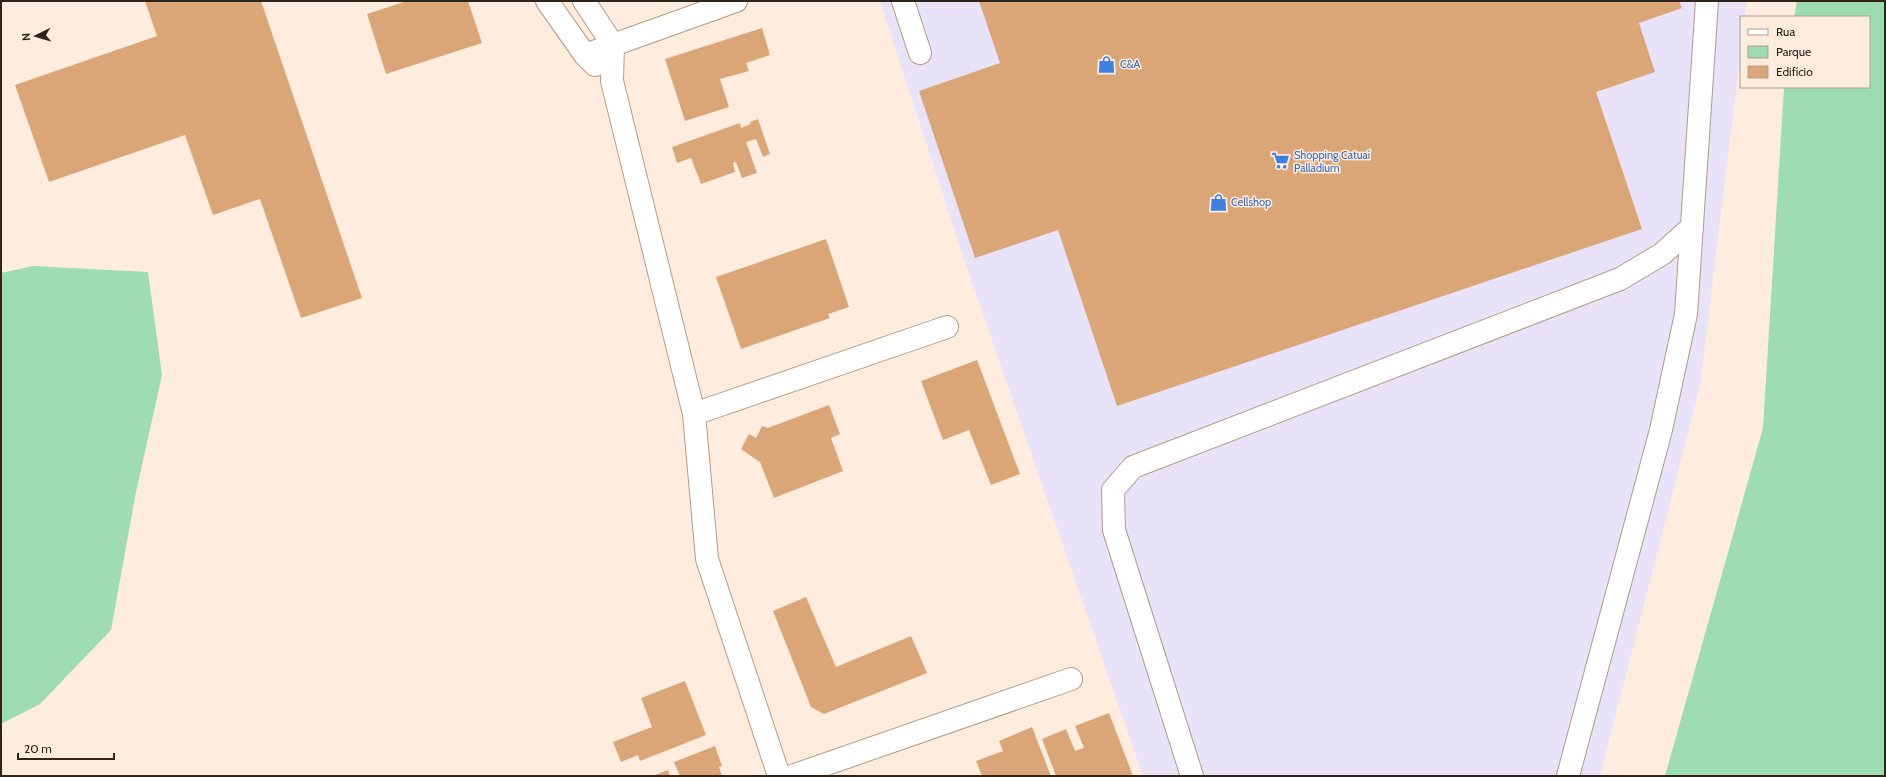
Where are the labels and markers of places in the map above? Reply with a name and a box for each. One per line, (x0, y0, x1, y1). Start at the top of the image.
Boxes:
shop icon: C&A (1097, 54, 1117, 74)
place label: C&A (1120, 57, 1140, 71)
place label: Shopping Catuaí Palladium (1294, 148, 1371, 175)
supermarket icon: Shopping Catuaí Palladium (1271, 151, 1291, 171)
shop icon: Cellshop (1208, 192, 1228, 212)
place label: Cellshop (1231, 195, 1271, 209)

